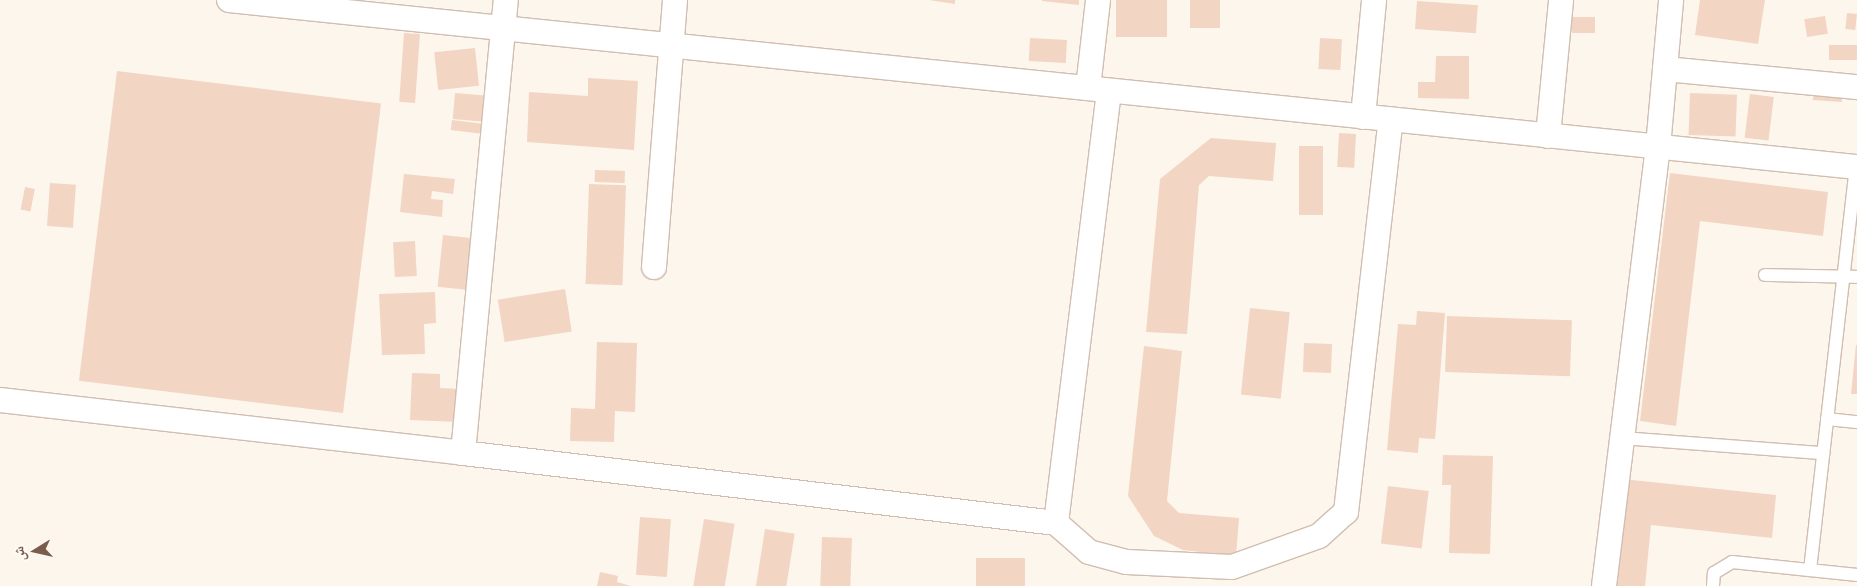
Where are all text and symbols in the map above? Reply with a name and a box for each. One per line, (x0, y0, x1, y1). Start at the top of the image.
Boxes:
north arrow (10, 526, 60, 576)
text: ش (10, 545, 29, 562)

